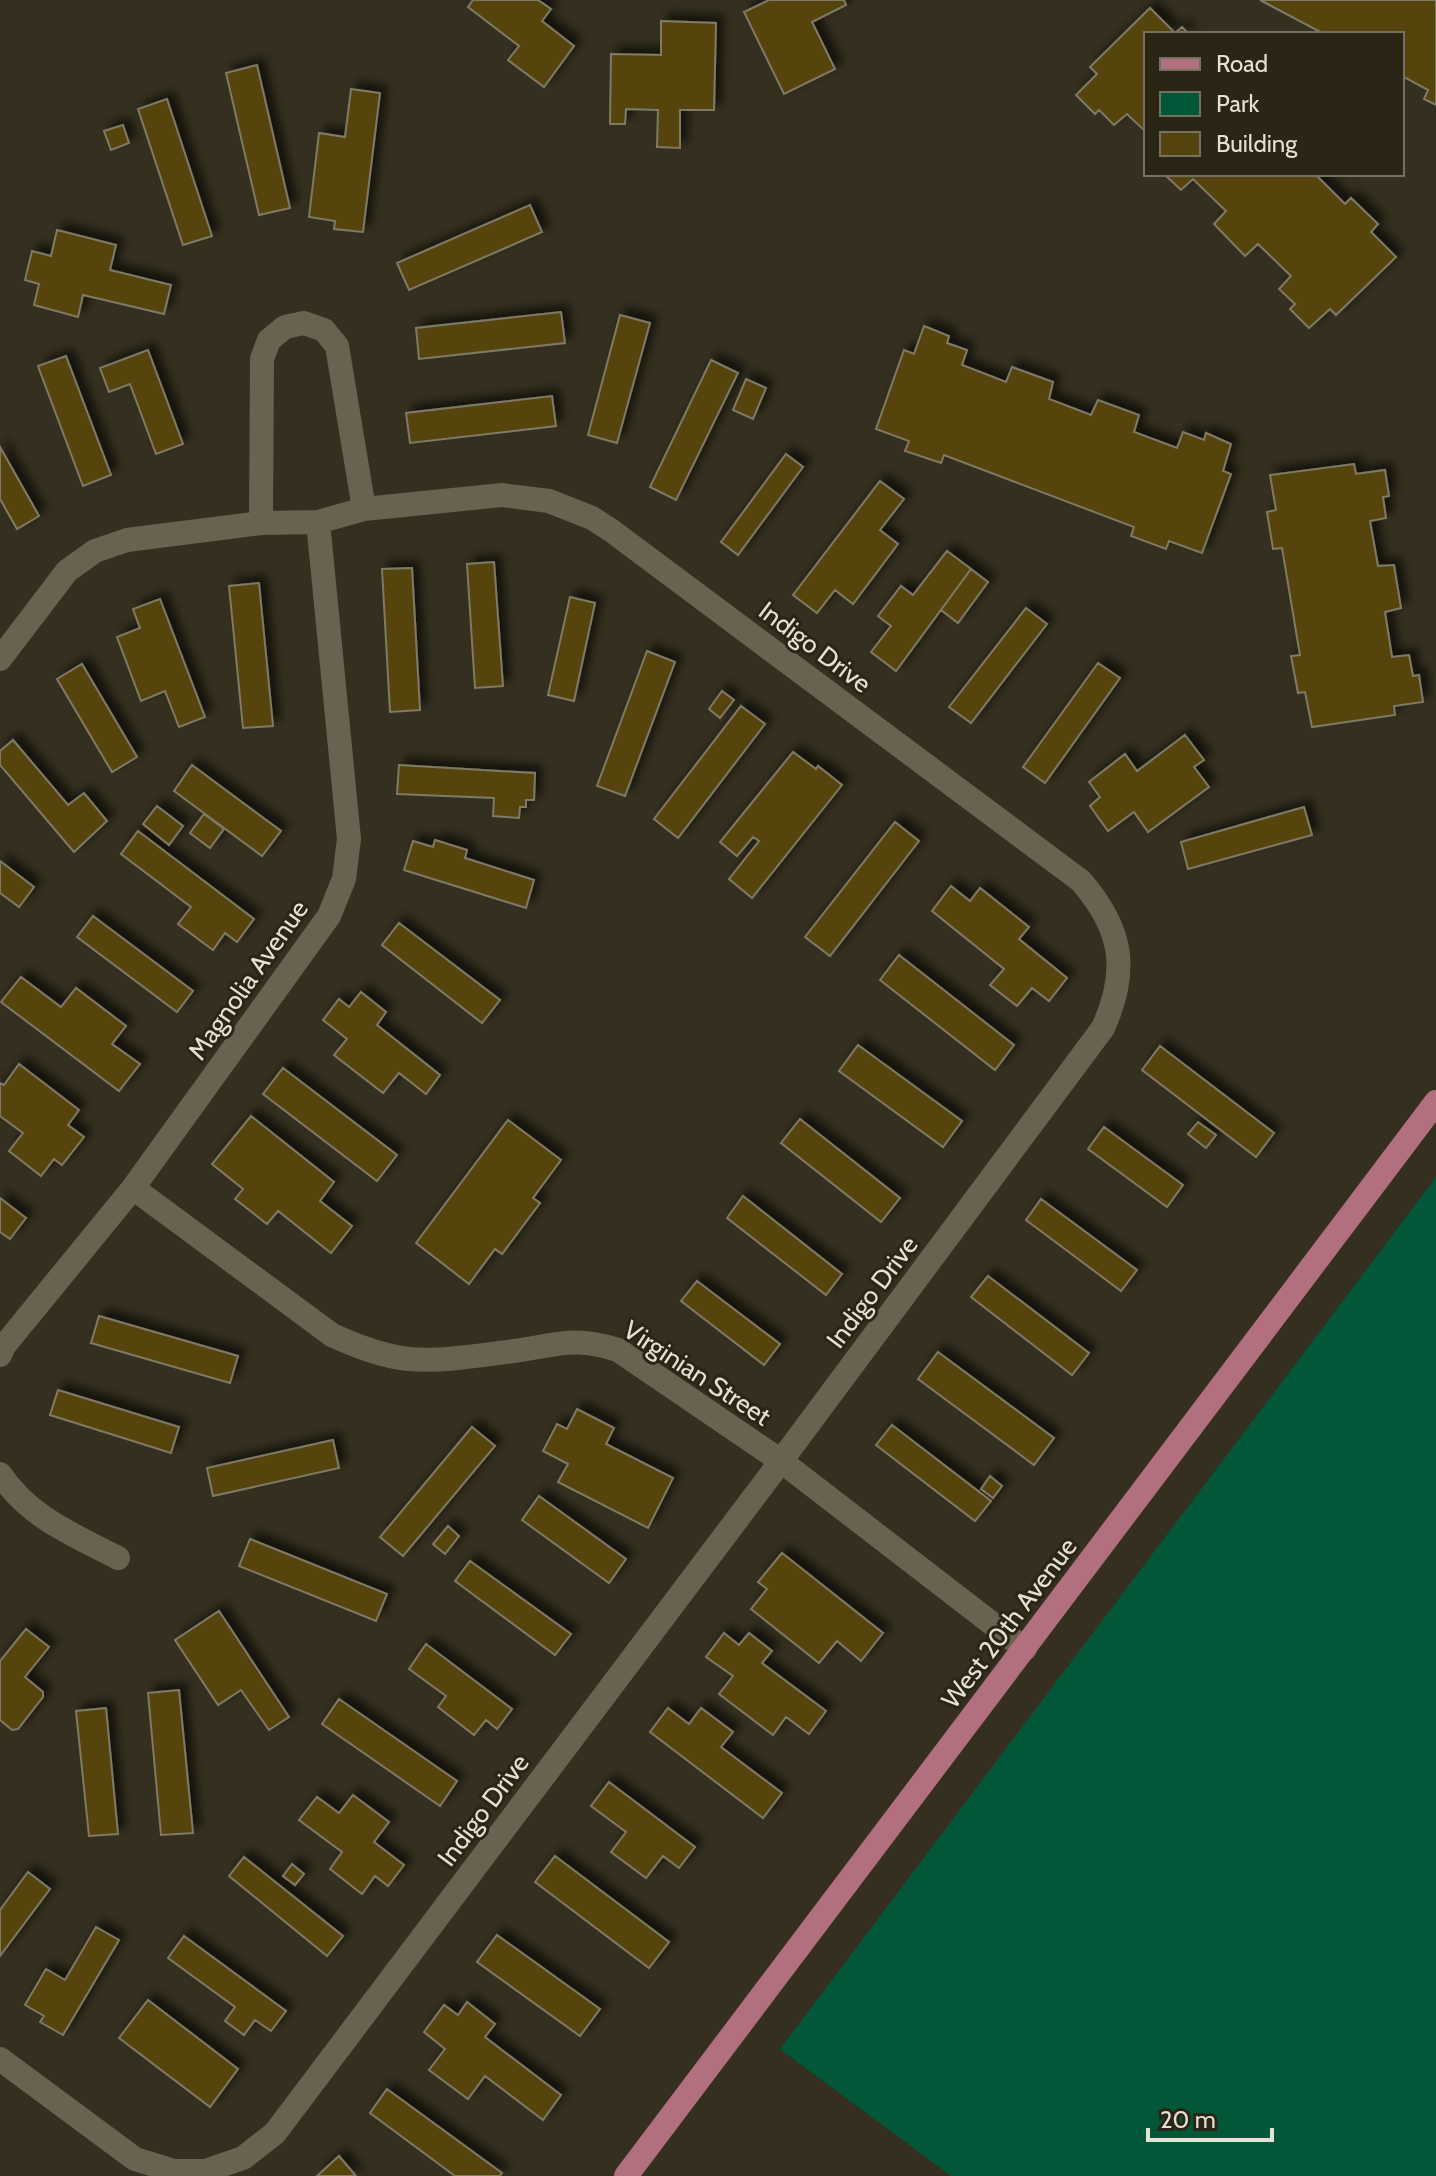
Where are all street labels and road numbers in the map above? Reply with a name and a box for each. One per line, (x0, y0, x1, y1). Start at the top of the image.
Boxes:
street label: Indigo Drive (753, 594, 877, 700)
street label: Magnolia Avenue (181, 894, 315, 1066)
street label: Indigo Drive (819, 1230, 925, 1354)
street label: Virginian Street (617, 1313, 777, 1433)
street label: West 20th Avenue (934, 1531, 1084, 1715)
street label: Indigo Drive (430, 1748, 536, 1872)

